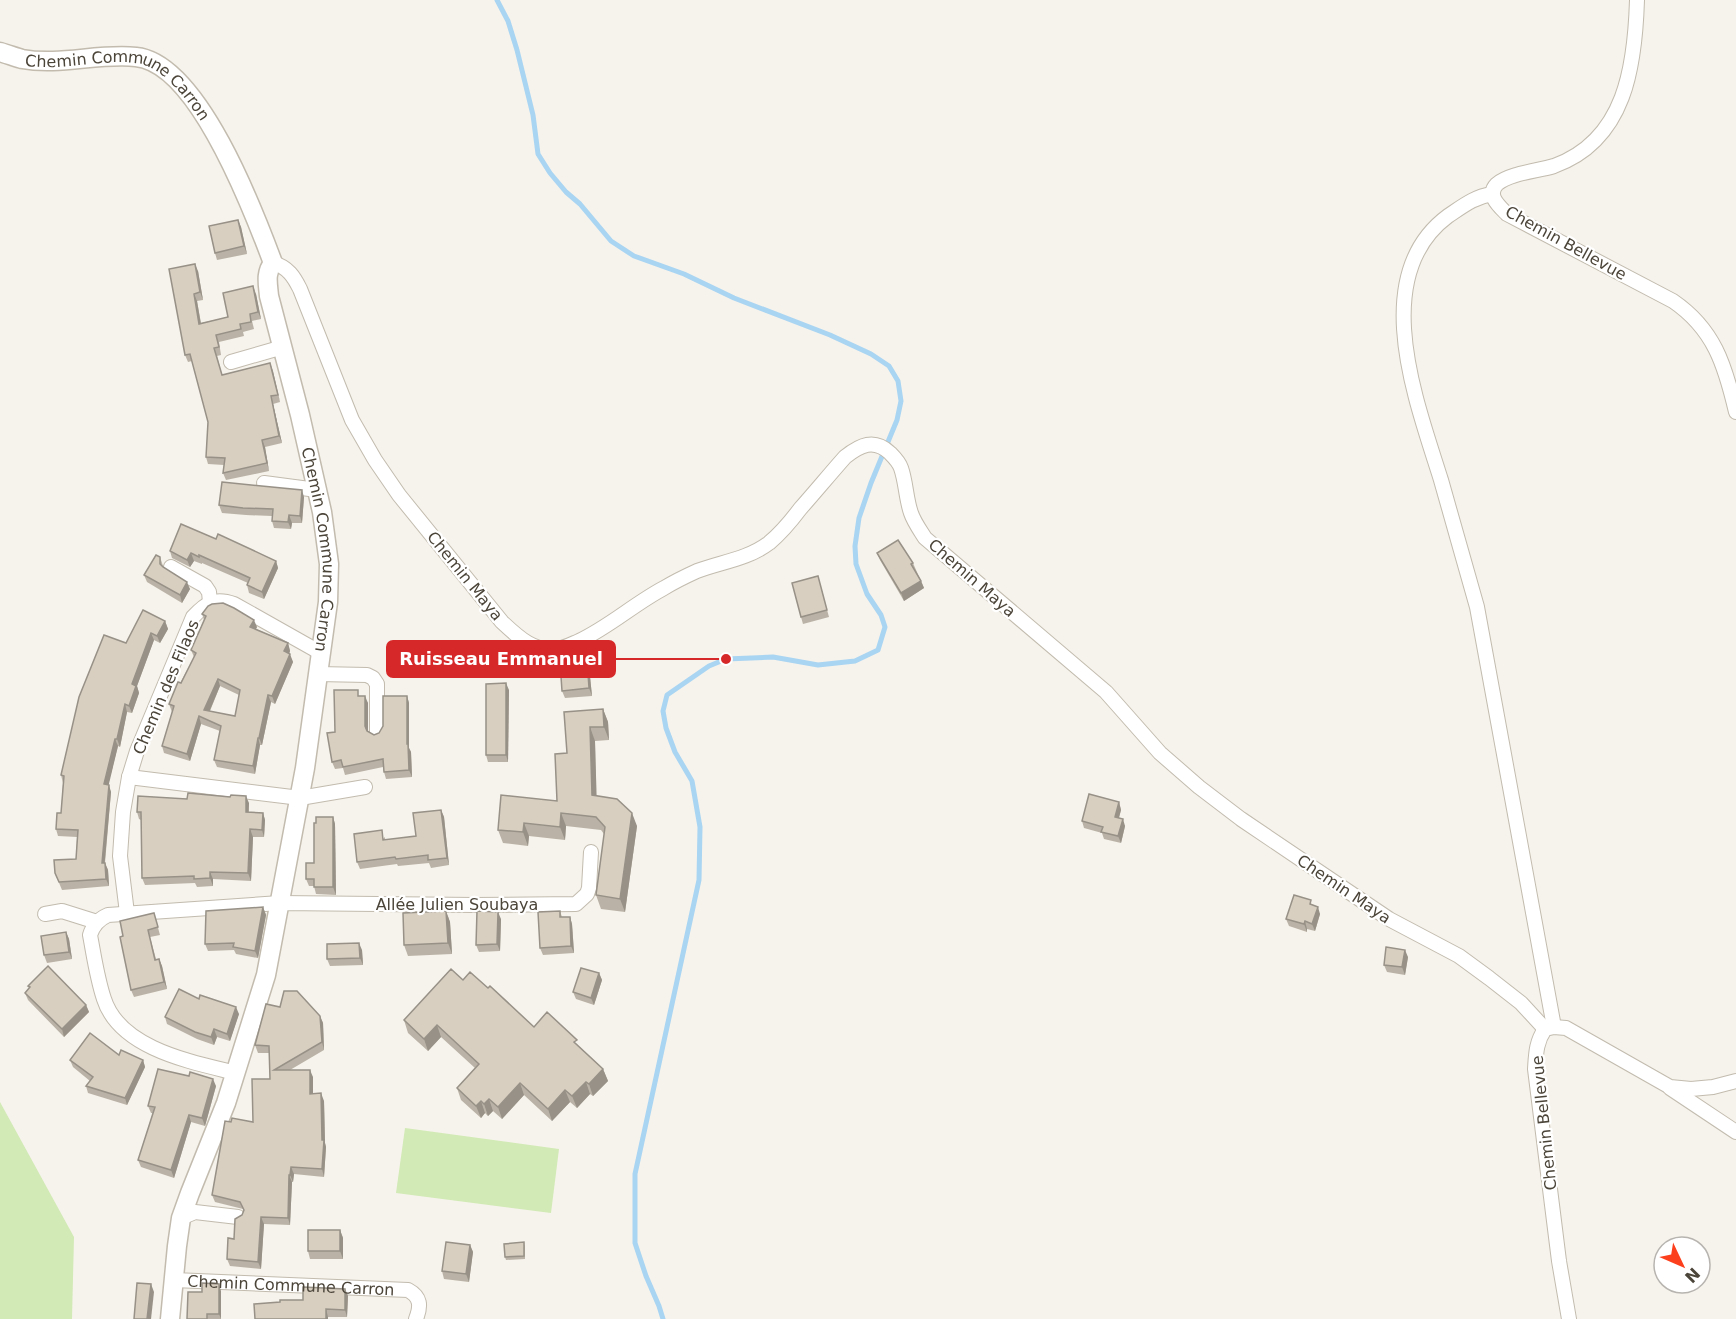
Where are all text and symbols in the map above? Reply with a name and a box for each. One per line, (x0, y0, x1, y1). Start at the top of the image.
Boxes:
street label: Chemin Commune Carron (24, 47, 214, 124)
street label: Chemin Bellevue (1502, 202, 1630, 284)
street label: Chemin Commune Carron (298, 445, 339, 653)
street label: Chemin Maya (423, 528, 507, 624)
street label: Chemin Maya (925, 535, 1019, 621)
street label: Chemin des Filaos (129, 617, 203, 757)
callout: Ruisseau Emmanuel (387, 641, 615, 677)
text: Ruisseau Emmanuel (399, 648, 603, 669)
street label: Chemin Maya (1293, 851, 1395, 927)
street label: Allée Julien Soubaya (376, 895, 538, 914)
street label: Chemin Bellevue (1527, 1055, 1561, 1191)
north arrow (1652, 1235, 1712, 1295)
text: N (1681, 1264, 1704, 1286)
street label: Chemin Commune Carron (187, 1271, 395, 1299)

